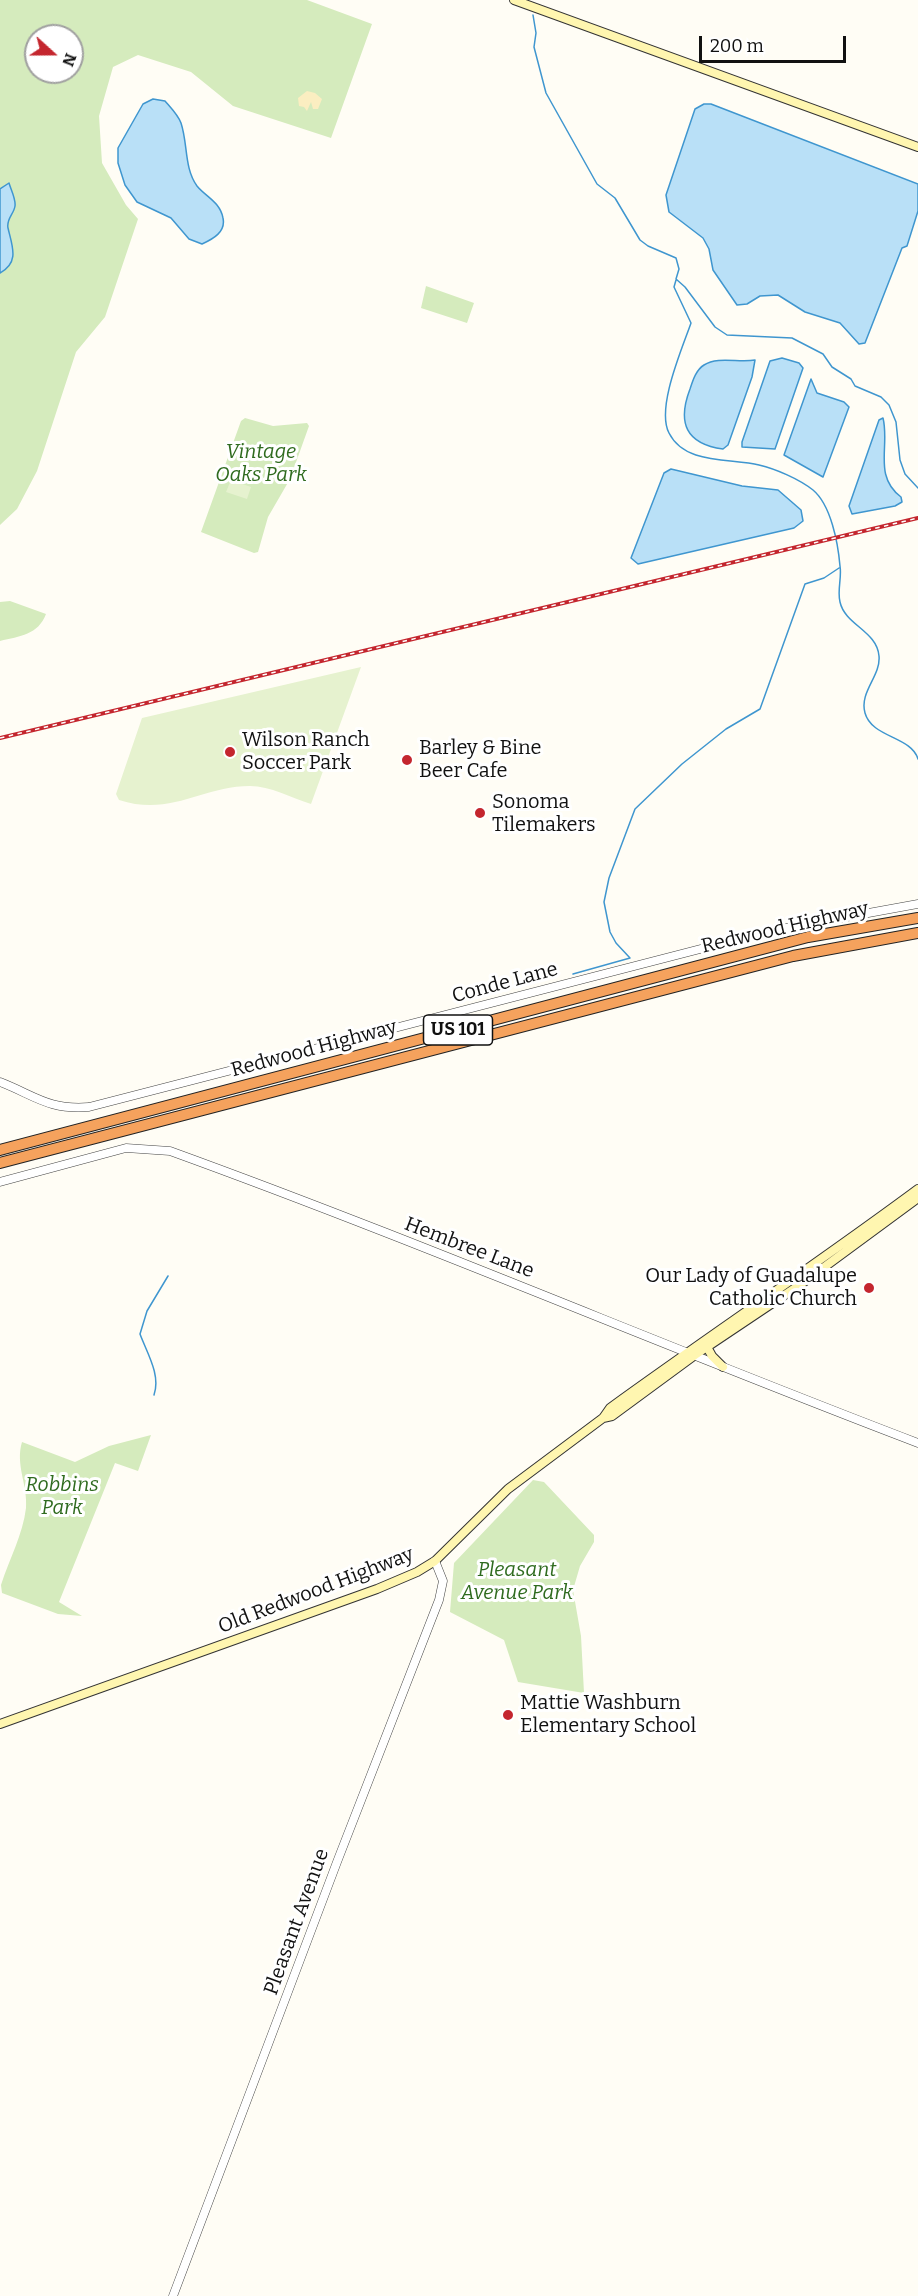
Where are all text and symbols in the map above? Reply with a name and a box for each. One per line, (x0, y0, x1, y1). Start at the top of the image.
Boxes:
north arrow (24, 24, 84, 84)
scale bar (702, 24, 849, 62)
text: 200 m (710, 35, 764, 57)
text: N (58, 51, 80, 69)
park label: Vintage Oaks Park (215, 440, 307, 487)
place label: Wilson Ranch Soccer Park (242, 728, 370, 775)
place label: Barley & Bine Beer Cafe (419, 736, 542, 783)
marker: Wilson Ranch Soccer Park (223, 745, 237, 759)
marker: Barley & Bine Beer Cafe (400, 753, 414, 767)
place label: Sonoma Tilemakers (492, 790, 596, 837)
marker: Sonoma Tilemakers (473, 806, 487, 820)
street label: Redwood Highway (699, 897, 871, 959)
street label: Conde Lane (449, 957, 561, 1009)
street label: Redwood Highway (228, 1015, 400, 1083)
road number: US 101 (424, 1015, 492, 1045)
street label: Hembree Lane (401, 1212, 537, 1284)
place label: Our Lady of Guadalupe Catholic Church (645, 1264, 857, 1311)
marker: Our Lady of Guadalupe Catholic Church (862, 1281, 876, 1295)
park label: Robbins Park (25, 1473, 99, 1520)
street label: Old Redwood Highway (215, 1543, 417, 1639)
park label: Pleasant Avenue Park (461, 1558, 573, 1605)
place label: Mattie Washburn Elementary School (520, 1691, 696, 1738)
marker: Mattie Washburn Elementary School (501, 1708, 515, 1722)
street label: Pleasant Avenue (259, 1846, 335, 1998)

